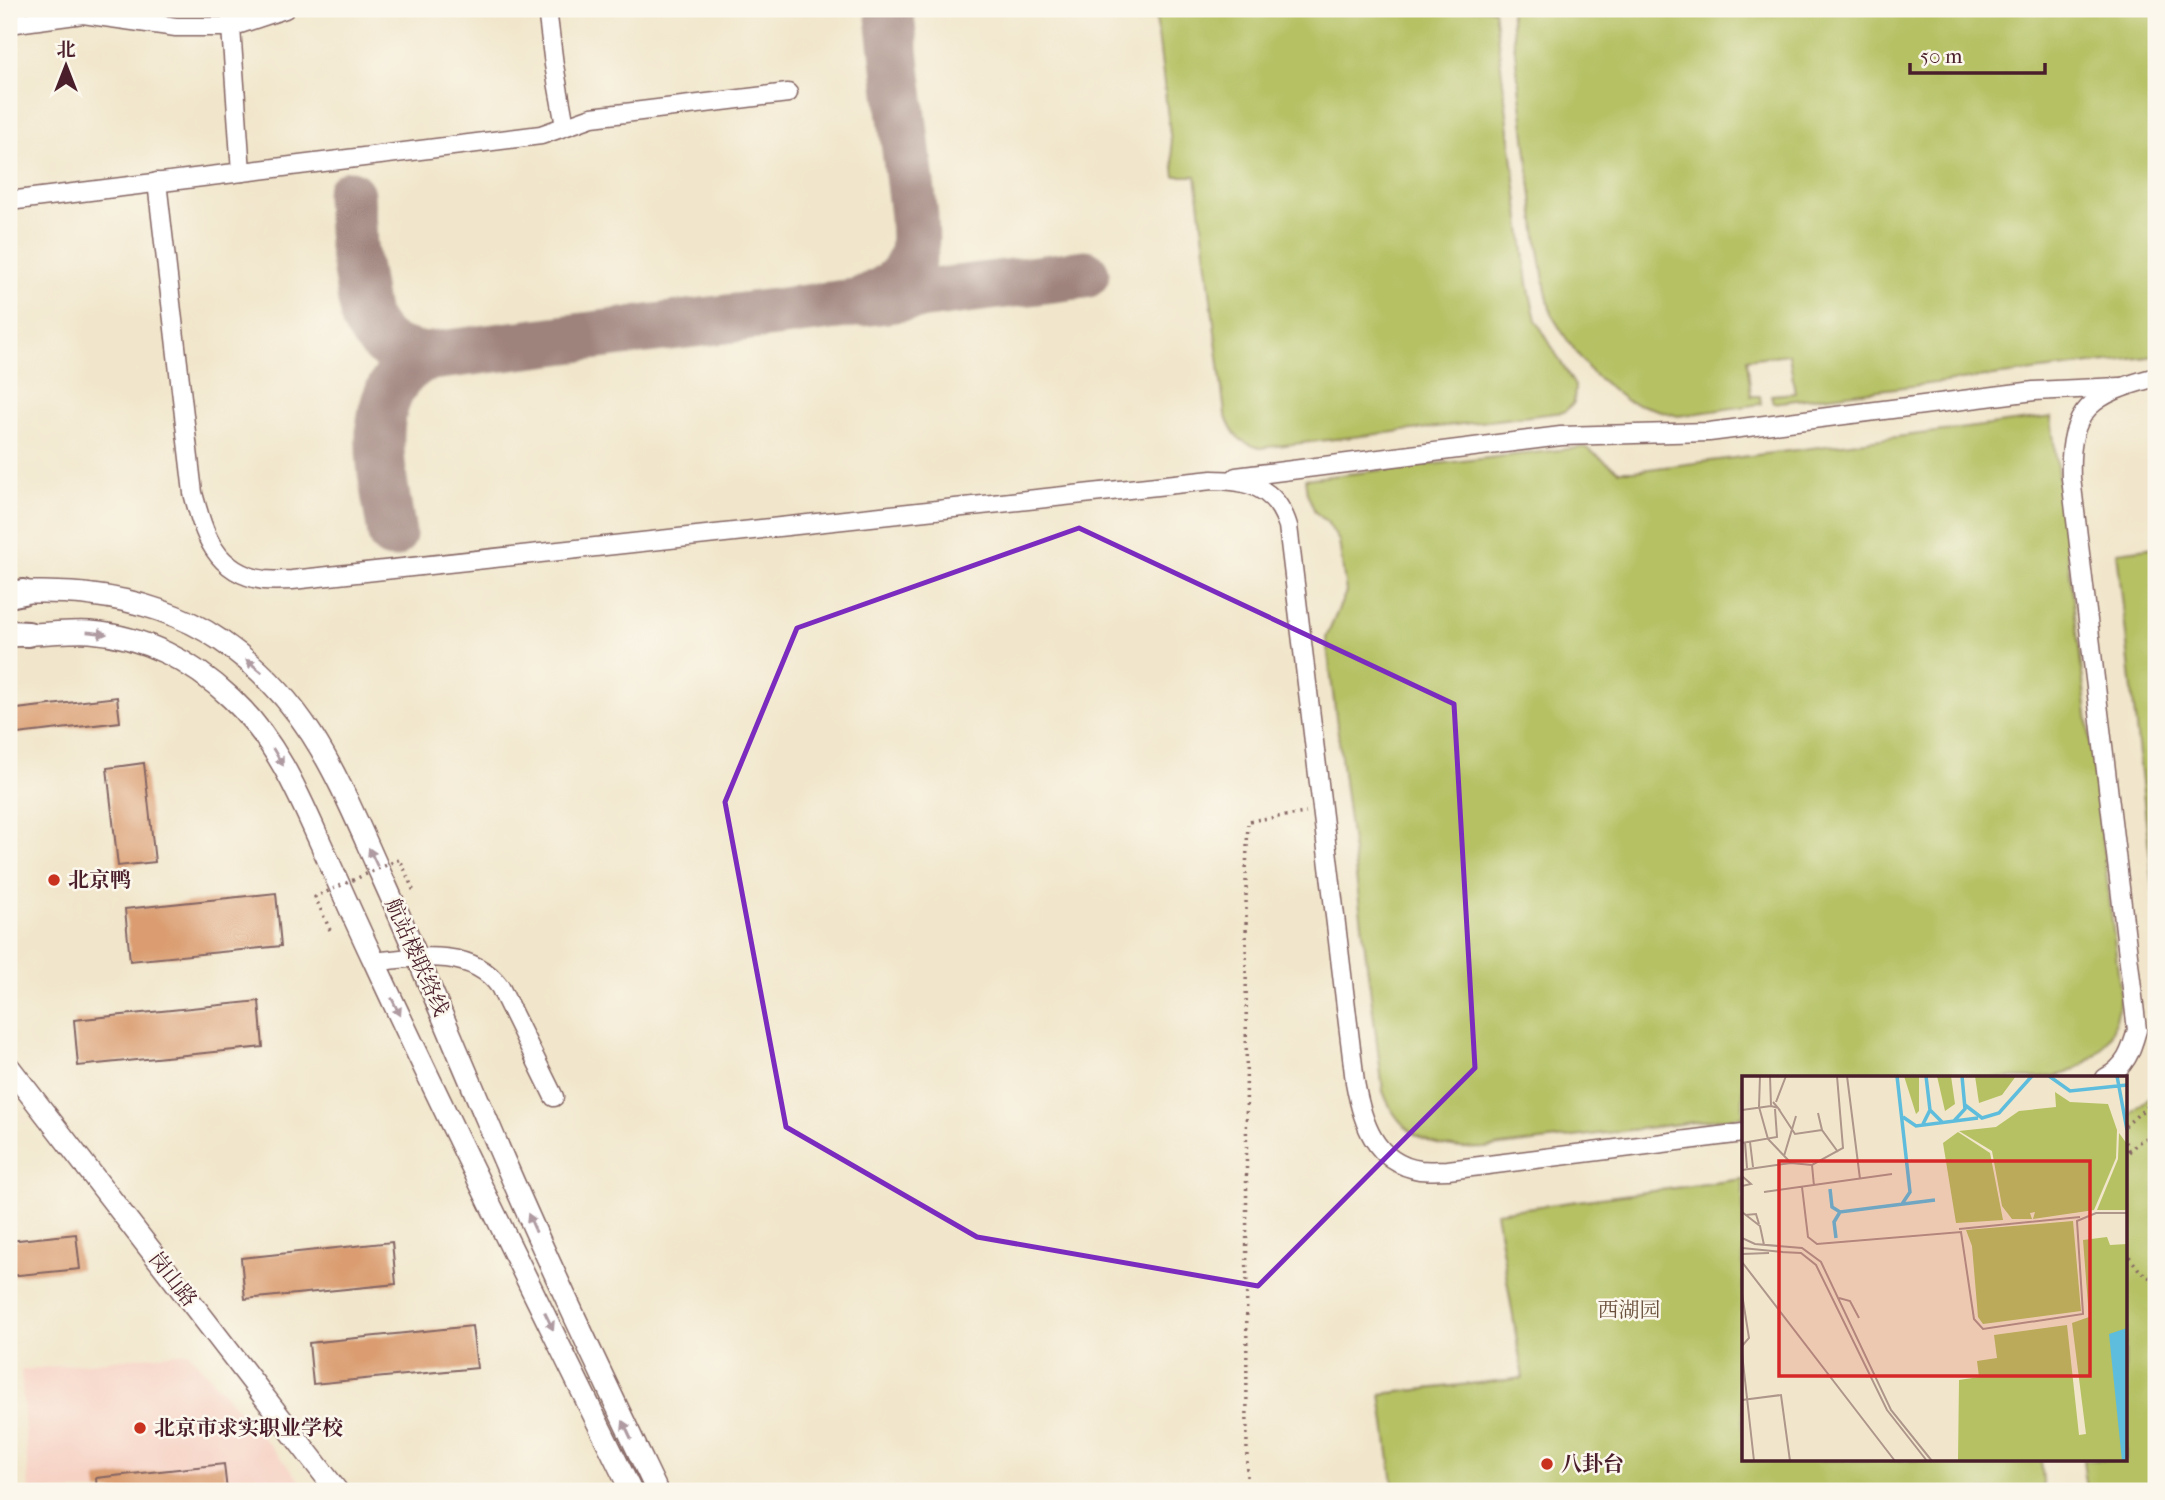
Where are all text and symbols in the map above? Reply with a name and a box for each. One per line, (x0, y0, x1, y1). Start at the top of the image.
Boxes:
north arrow (32, 32, 102, 102)
scale bar (1910, 32, 2044, 76)
text: 北 (56, 39, 76, 61)
text: 50 m (1920, 44, 1963, 68)
one-way arrow (86, 628, 108, 639)
one-way arrow (245, 659, 263, 674)
one-way arrow (272, 747, 284, 766)
one-way arrow (367, 847, 379, 867)
place label: 北京鸭 (68, 868, 131, 892)
marker: 北京鸭 (46, 872, 62, 888)
street label: 航站楼联络线 (380, 895, 454, 1019)
one-way arrow (390, 997, 401, 1017)
inset map (1742, 1076, 2126, 1462)
one-way arrow (526, 1213, 538, 1233)
street label: 岗山路 (144, 1247, 202, 1311)
park label: 西湖园 (1598, 1298, 1661, 1322)
one-way arrow (543, 1311, 554, 1331)
place label: 北京市求实职业学校 (154, 1416, 343, 1440)
one-way arrow (622, 1419, 633, 1440)
marker: 北京市求实职业学校 (132, 1420, 148, 1436)
place label: 八卦台 (1561, 1452, 1624, 1476)
marker: 八卦台 (1539, 1456, 1555, 1472)

